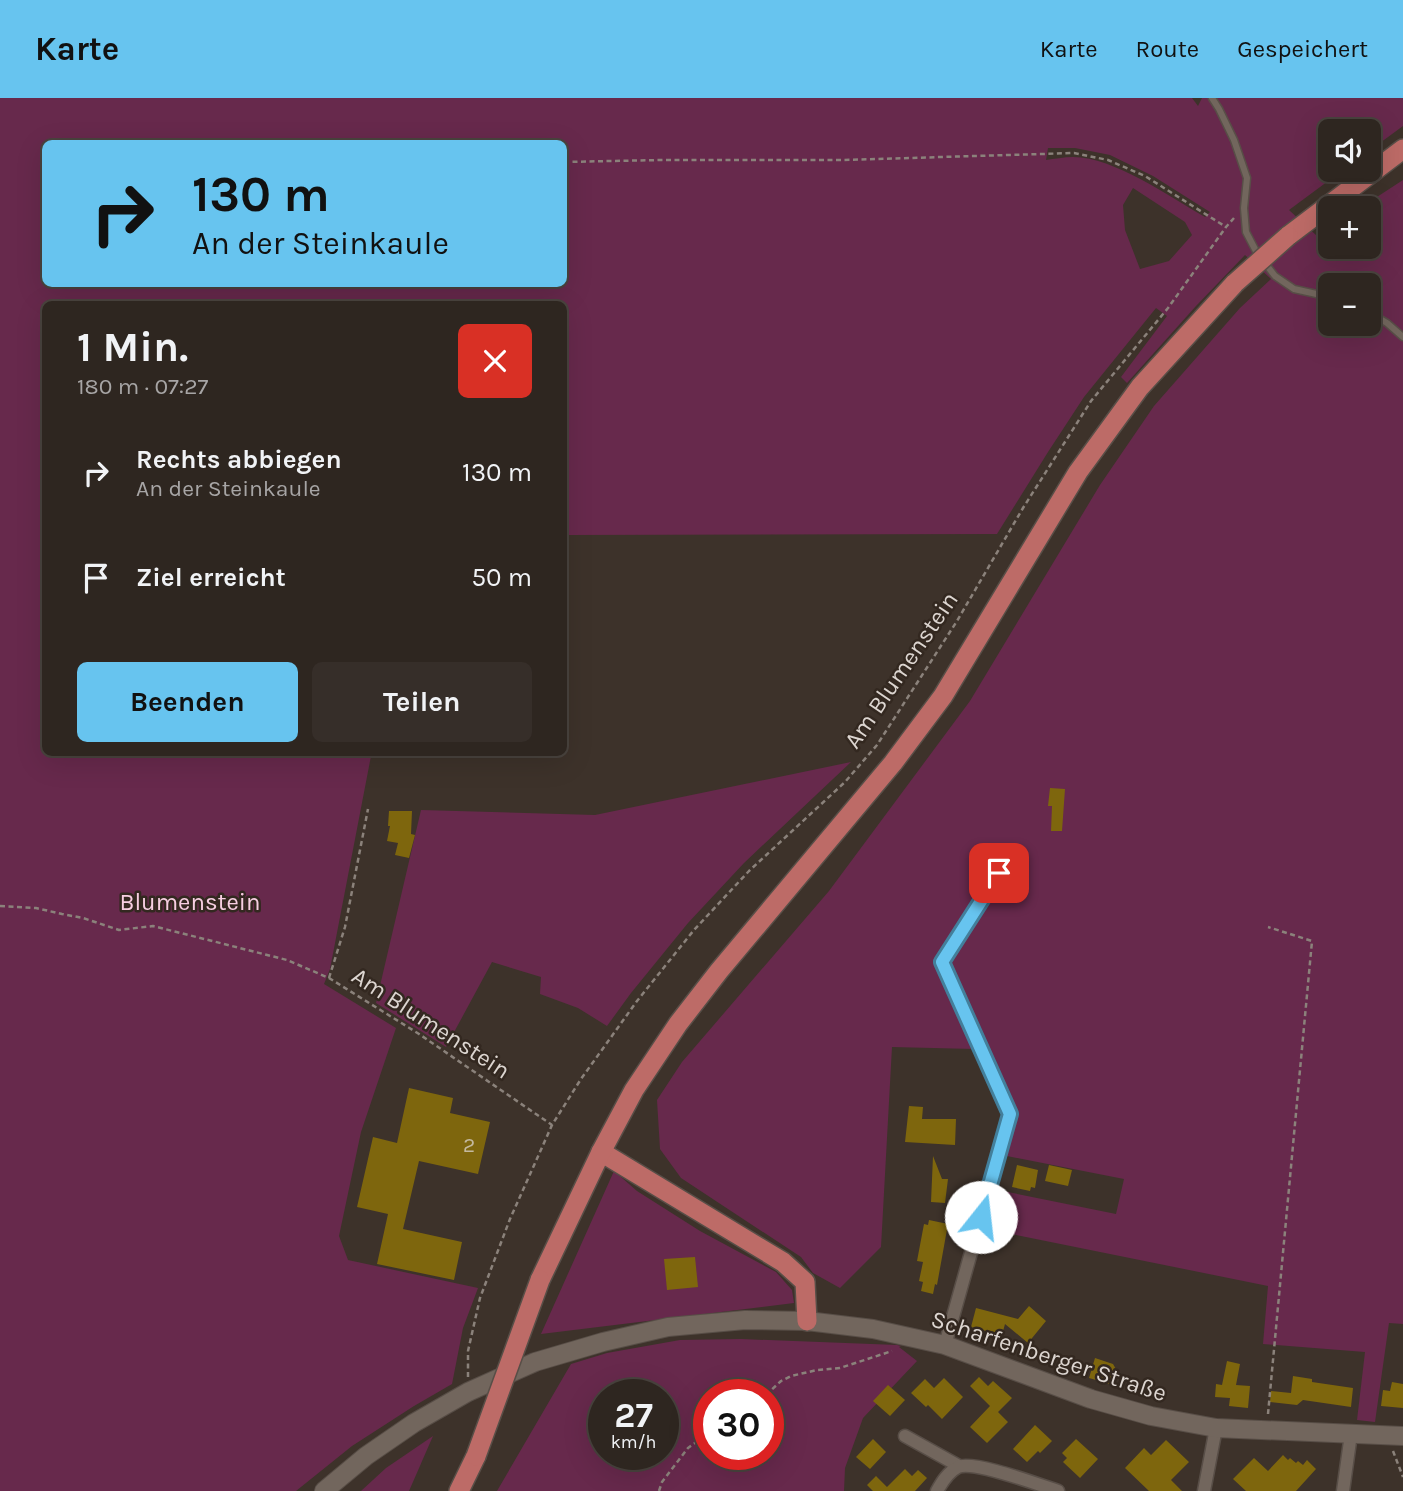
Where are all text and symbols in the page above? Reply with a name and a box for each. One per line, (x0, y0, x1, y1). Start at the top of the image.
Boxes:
text: Karte (35, 30, 119, 68)
text: Karte (1040, 35, 1098, 63)
text: Route (1136, 35, 1199, 63)
text: Gespeichert (1237, 35, 1368, 63)
map controls (1318, 119, 1381, 336)
button: sound (1318, 119, 1381, 182)
text: 130 m (192, 166, 330, 223)
icon: right (77, 168, 168, 259)
button: + (1318, 196, 1381, 259)
text: An der Steinkaule (192, 225, 449, 262)
button: − (1318, 273, 1381, 336)
text: 1 Min. (77, 322, 188, 372)
button: close (458, 324, 532, 398)
text: 180 m · 07:27 (77, 373, 208, 400)
text: Rechts abbiegen (136, 444, 342, 475)
icon: right (77, 454, 115, 492)
text: 130 m (462, 457, 532, 488)
text: An der Steinkaule (136, 475, 321, 502)
icon: arrive (77, 559, 115, 597)
text: Ziel erreicht (136, 562, 286, 593)
text: 50 m (471, 562, 532, 593)
street label: Am Blumenstein (838, 586, 964, 754)
button: Beenden (77, 662, 298, 742)
button: Teilen (312, 662, 532, 742)
pin (969, 843, 1029, 903)
icon: arrive (980, 854, 1018, 892)
park label: Blumenstein (119, 888, 261, 916)
street label: Am Blumenstein (347, 961, 515, 1085)
house number: 2 (463, 1133, 475, 1157)
position arrow (944, 1180, 1018, 1254)
street label: Scharfenberger Straße (928, 1305, 1170, 1407)
speed limit sign: 30 (693, 1379, 784, 1470)
text: 27 (614, 1395, 653, 1436)
text: km/h (611, 1431, 656, 1453)

